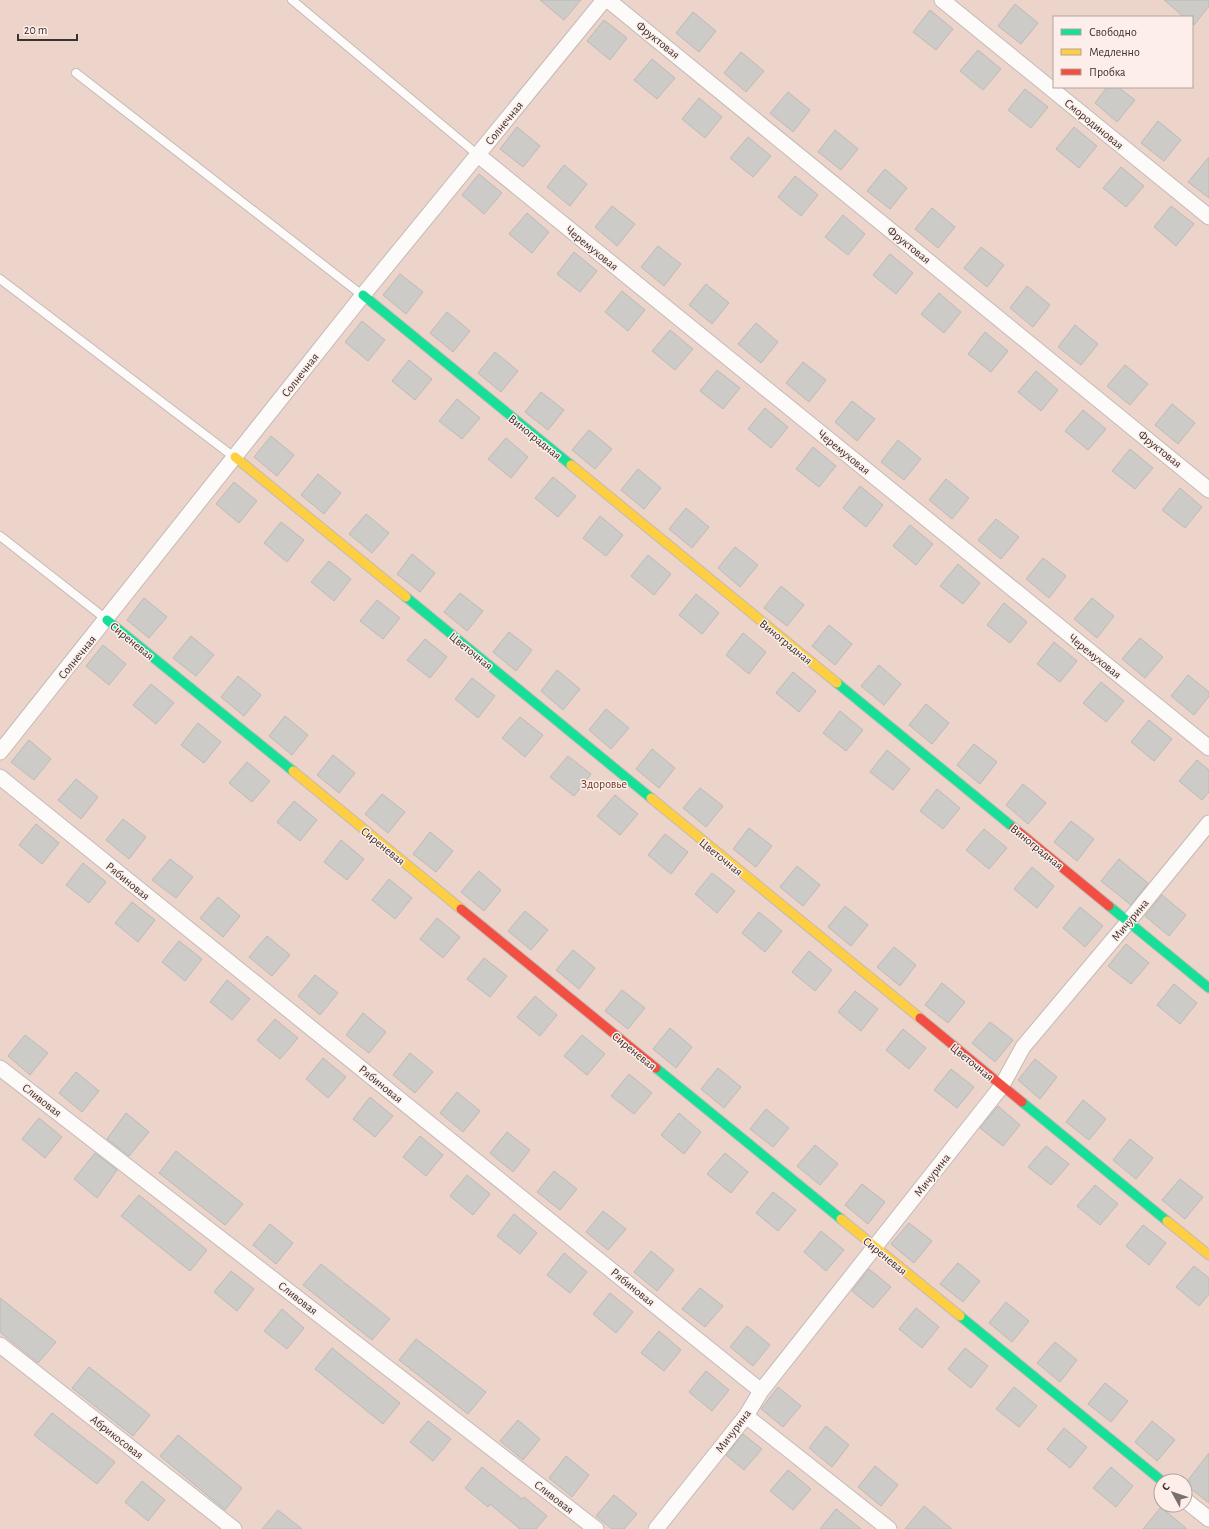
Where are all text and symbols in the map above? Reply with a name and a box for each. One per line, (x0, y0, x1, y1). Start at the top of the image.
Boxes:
scale bar (18, 16, 77, 42)
legend (1053, 16, 1193, 88)
street label: Фруктовая (633, 19, 682, 62)
text: 20 m (24, 24, 47, 36)
text: Свободно (1089, 26, 1137, 38)
text: Медленно (1089, 46, 1140, 58)
text: Пробка (1089, 66, 1126, 78)
street label: Смородиновая (1062, 97, 1126, 151)
street label: Солнечная (483, 99, 525, 147)
street label: Черемуховая (563, 223, 621, 273)
street label: Фруктовая (884, 224, 933, 267)
street label: Солнечная (279, 351, 321, 399)
street label: Виноградная (506, 412, 564, 462)
street label: Черемуховая (815, 427, 873, 477)
street label: Фруктовая (1135, 428, 1184, 471)
street label: Виноградная (757, 617, 815, 667)
street label: Сиреневая (108, 620, 156, 662)
street label: Цветочная (447, 630, 495, 672)
street label: Черемуховая (1066, 631, 1124, 681)
street label: Солнечная (56, 633, 98, 681)
park label: Здоровье (581, 778, 627, 790)
street label: Виноградная (1008, 822, 1066, 872)
street label: Сиреневая (359, 825, 407, 867)
street label: Цветочная (697, 836, 745, 878)
street label: Рябиновая (104, 860, 152, 902)
street label: Мичурина (1109, 896, 1152, 944)
street label: Сиреневая (610, 1030, 658, 1072)
street label: Цветочная (948, 1041, 996, 1083)
street label: Рябиновая (357, 1063, 405, 1105)
street label: Сливовая (20, 1081, 64, 1119)
street label: Мичурина (912, 1151, 953, 1199)
street label: Сиреневая (861, 1235, 909, 1277)
street label: Рябиновая (609, 1266, 657, 1308)
street label: Сливовая (276, 1279, 320, 1317)
street label: Мичурина (713, 1407, 754, 1455)
street label: Абрикосовая (88, 1413, 146, 1461)
north arrow (1153, 1473, 1193, 1513)
street label: Сливовая (532, 1478, 576, 1516)
text: С (1160, 1481, 1172, 1493)

